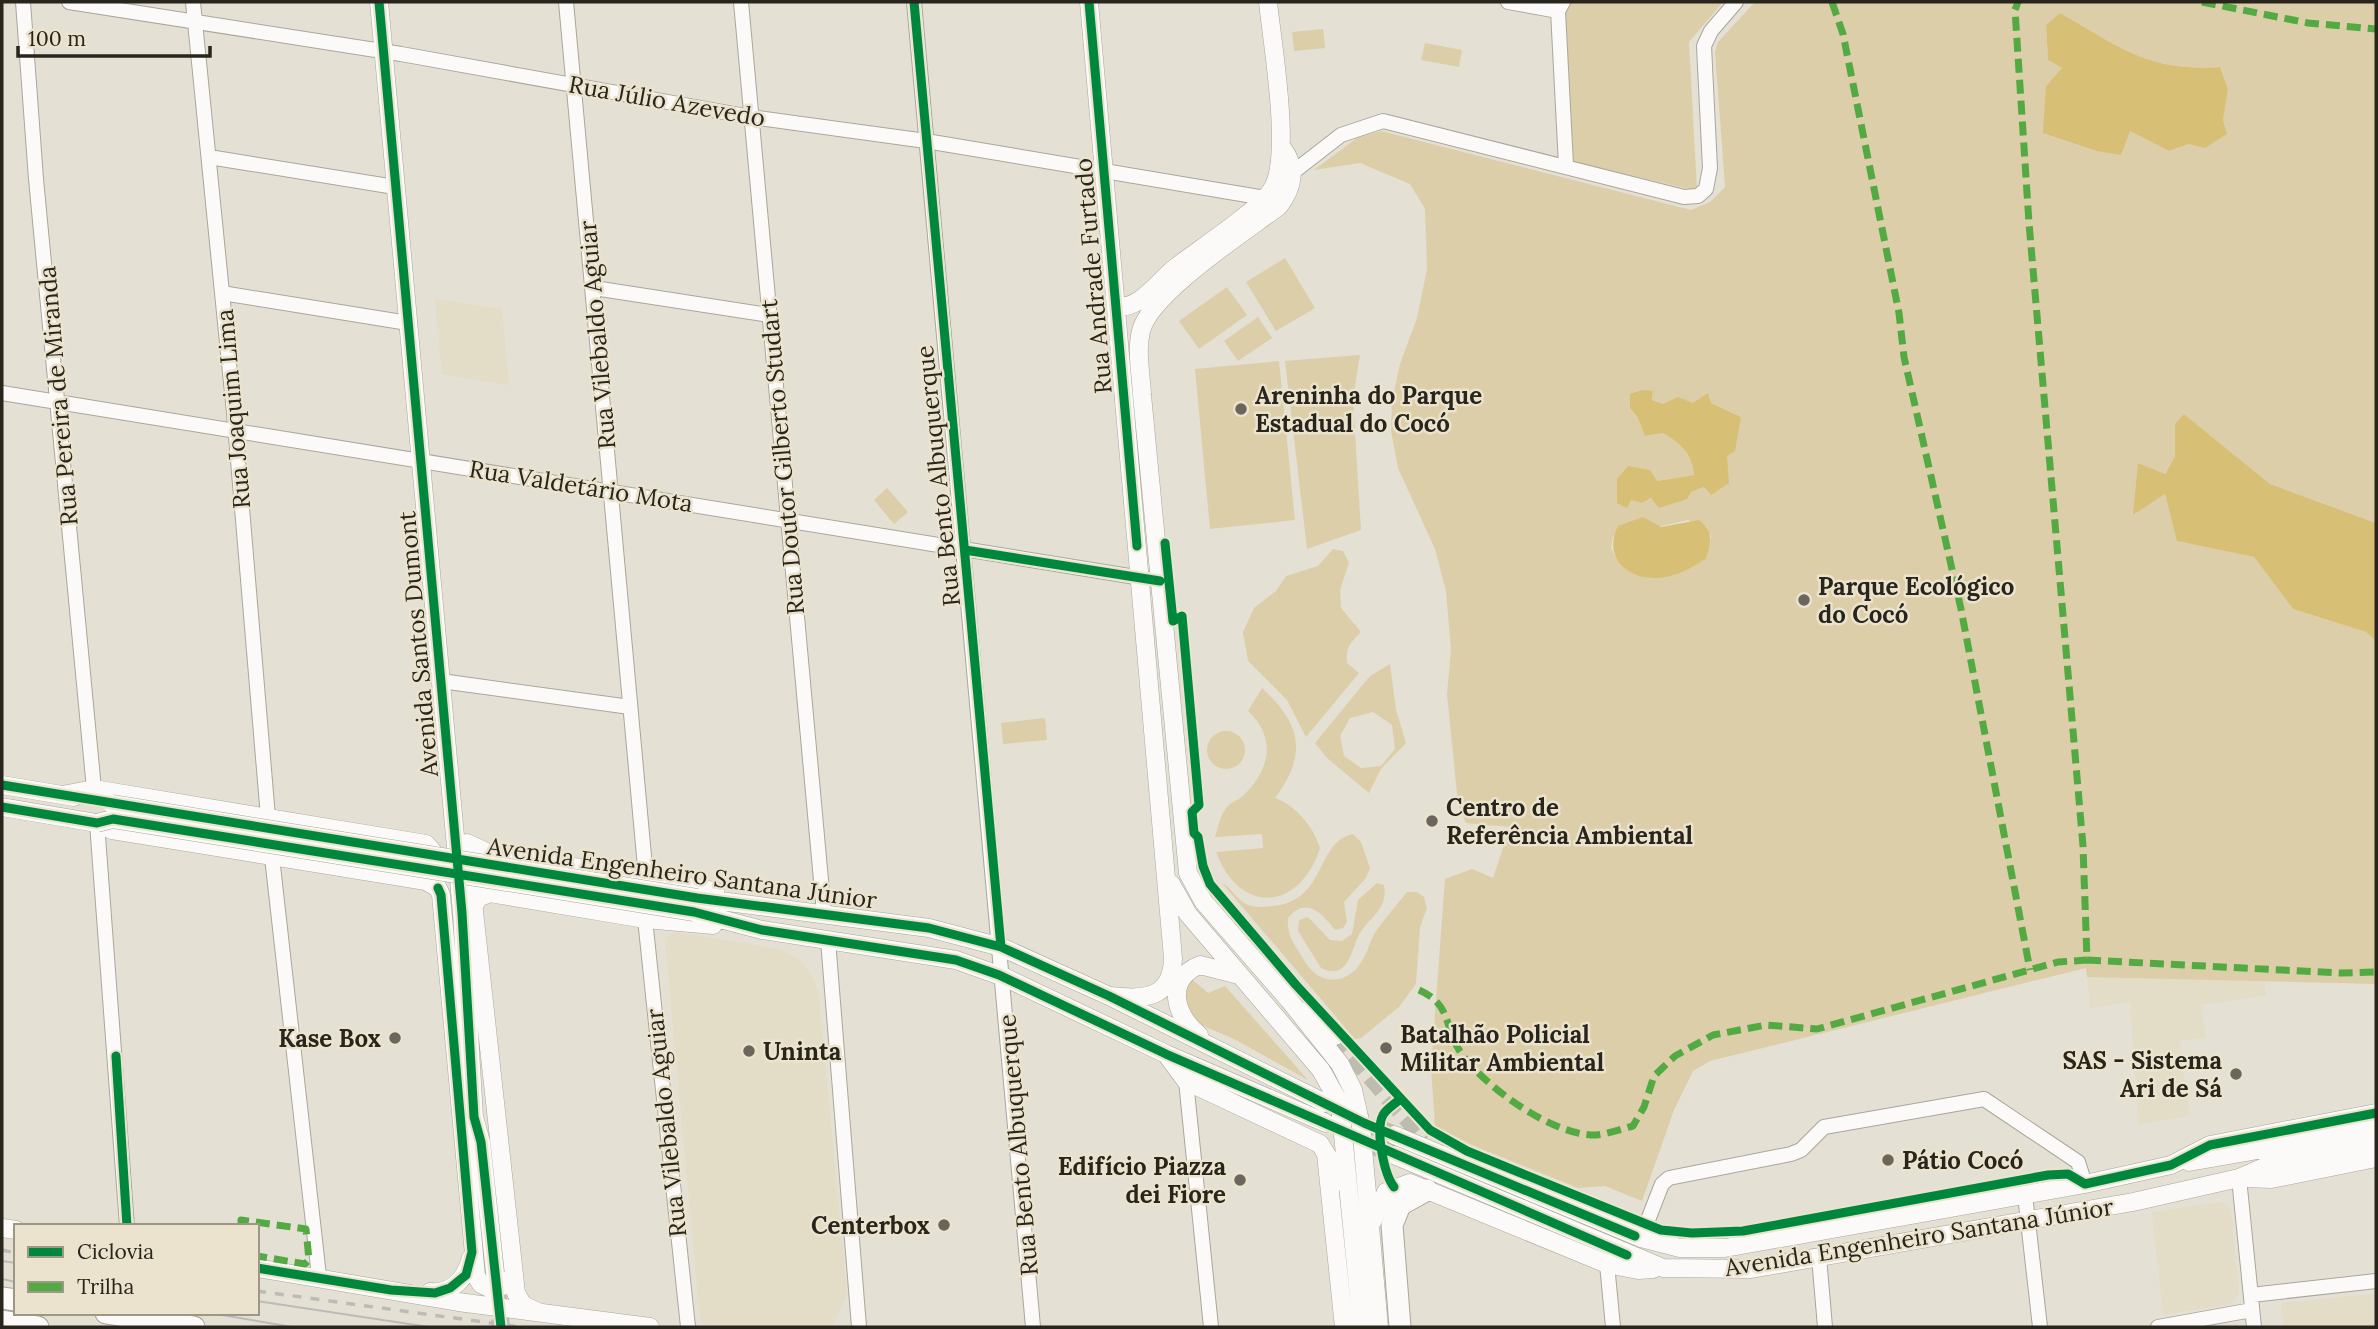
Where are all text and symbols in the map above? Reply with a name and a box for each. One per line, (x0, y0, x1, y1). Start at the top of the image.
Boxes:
scale bar (18, 14, 210, 58)
text: 100 m (28, 25, 86, 52)
street label: Rua Júlio Azevedo (566, 68, 768, 134)
street label: Rua Andrade Furtado (1067, 157, 1119, 395)
street label: Rua Vilebaldo Aguiar (572, 219, 622, 451)
street label: Rua Pereira de Miranda (31, 265, 85, 527)
street label: Rua Doutor Gilberto Studart (753, 297, 811, 616)
street label: Rua Joaquim Lima (209, 308, 257, 510)
street label: Rua Bento Albuquerque (909, 344, 967, 608)
place label: Areninha do Parque Estadual do Cocó (1255, 380, 1482, 439)
marker: Areninha do Parque Estadual do Cocó (1233, 401, 1249, 417)
street label: Rua Valdetário Mota (467, 453, 695, 519)
street label: Avenida Santos Dumont (391, 509, 445, 779)
place label: Parque Ecológico do Cocó (1818, 571, 2014, 630)
marker: Parque Ecológico do Cocó (1796, 592, 1812, 608)
place label: Centro de Referência Ambiental (1446, 792, 1693, 851)
marker: Centro de Referência Ambiental (1424, 813, 1440, 829)
street label: Avenida Engenheiro Santana Júnior (484, 830, 879, 916)
street label: Rua Vilebaldo Aguiar (639, 1007, 693, 1239)
street label: Rua Bento Albuquerque (991, 1013, 1045, 1277)
place label: Batalhão Policial Militar Ambiental (1400, 1019, 1604, 1078)
place label: Kase Box (278, 1023, 381, 1054)
marker: Kase Box (387, 1030, 403, 1046)
place label: Uninta (763, 1036, 842, 1067)
marker: Batalhão Policial Militar Ambiental (1378, 1040, 1394, 1056)
marker: Uninta (741, 1043, 757, 1059)
place label: SAS - Sistema Ari de Sá (2062, 1045, 2222, 1104)
marker: SAS - Sistema Ari de Sá (2228, 1066, 2244, 1082)
place label: Pátio Cocó (1902, 1145, 2023, 1176)
place label: Edifício Piazza dei Fiore (1058, 1151, 1226, 1210)
marker: Pátio Cocó (1880, 1152, 1896, 1168)
marker: Edifício Piazza dei Fiore (1232, 1172, 1248, 1188)
street label: Avenida Engenheiro Santana Júnior (1721, 1191, 2116, 1283)
place label: Centerbox (811, 1210, 930, 1241)
marker: Centerbox (936, 1217, 952, 1233)
legend (14, 1224, 259, 1315)
text: Ciclovia (77, 1238, 154, 1265)
text: Trilha (77, 1273, 134, 1300)

